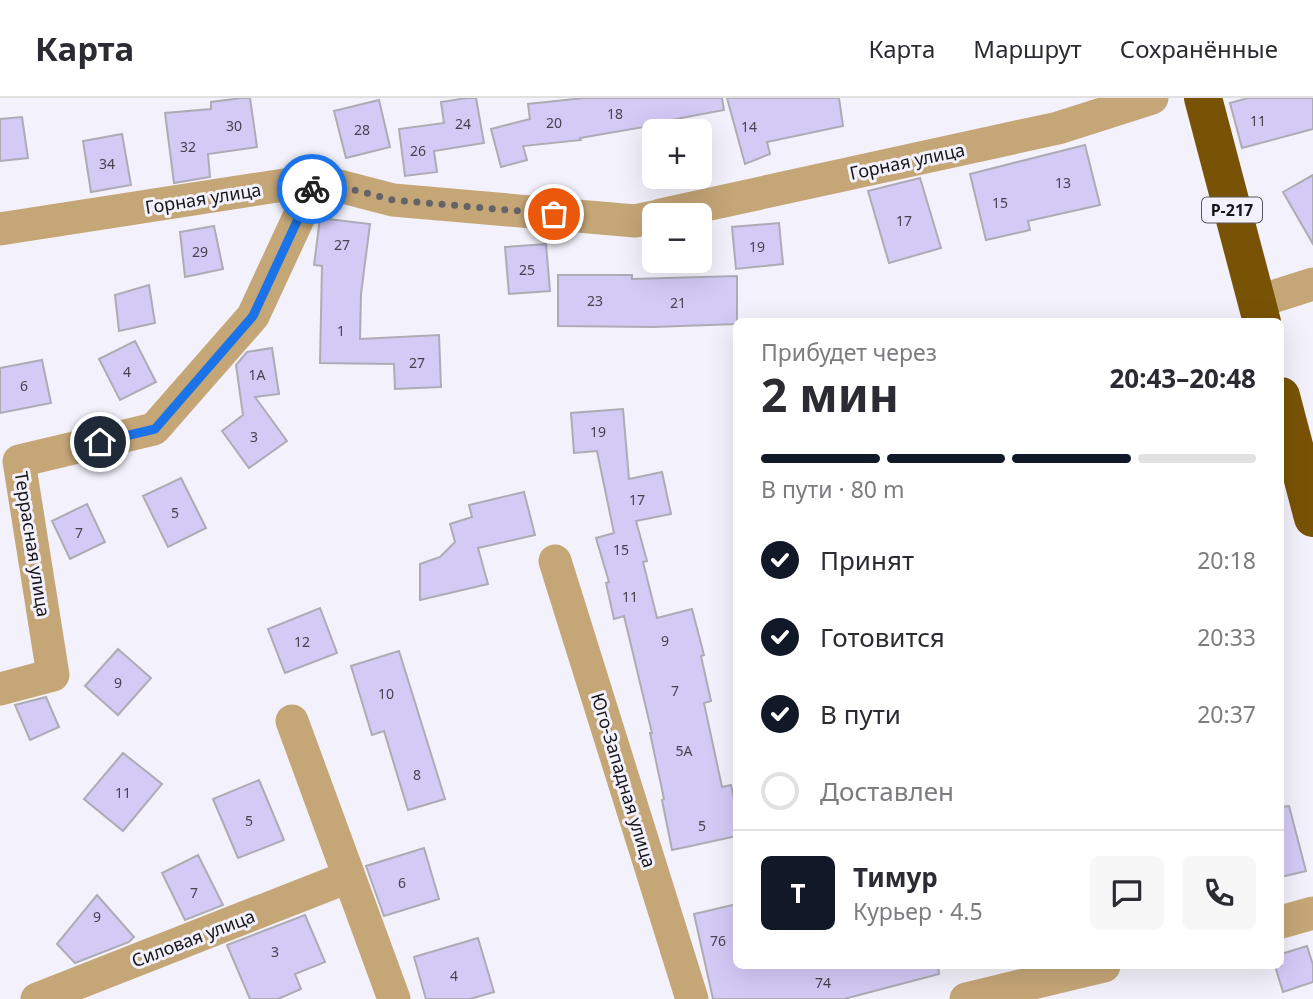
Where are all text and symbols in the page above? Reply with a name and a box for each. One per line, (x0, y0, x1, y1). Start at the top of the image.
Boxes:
text: Карта (35, 26, 134, 71)
text: Карта (868, 32, 935, 65)
text: Маршрут (973, 32, 1082, 65)
text: Сохранённые (1120, 32, 1278, 65)
house number: 18 (607, 104, 623, 123)
house number: 11 (1250, 111, 1266, 130)
house number: 20 (546, 113, 562, 132)
house number: 24 (455, 114, 471, 133)
house number: 30 (226, 116, 242, 135)
house number: 14 (741, 117, 757, 136)
map controls (642, 119, 712, 273)
button: + (642, 119, 712, 189)
house number: 28 (354, 120, 370, 139)
house number: 32 (180, 137, 196, 156)
street label: Горная улица (847, 137, 967, 185)
house number: 26 (410, 141, 426, 160)
house number: 34 (99, 154, 115, 173)
courier (277, 154, 347, 224)
icon: bike (293, 170, 331, 208)
house number: 13 (1055, 173, 1071, 192)
street label: Горная улица (143, 177, 263, 219)
pin (524, 184, 584, 244)
house number: 15 (992, 193, 1008, 212)
icon: bag (535, 195, 573, 233)
road number: Р-217 (1202, 198, 1262, 222)
button: − (642, 203, 712, 273)
house number: 17 (896, 211, 912, 230)
house number: 27 (334, 235, 350, 254)
house number: 19 (749, 237, 765, 256)
house number: 29 (192, 242, 208, 261)
house number: 25 (519, 260, 535, 279)
house number: 23 (587, 291, 603, 310)
house number: 21 (670, 293, 686, 312)
house number: 1 (337, 321, 345, 340)
text: Прибудет через (761, 336, 937, 368)
house number: 27 (409, 353, 425, 372)
text: 20:43–20:48 (1109, 360, 1256, 396)
house number: 4 (123, 362, 131, 381)
text: 2 мин (761, 363, 899, 425)
house number: 1А (249, 365, 266, 384)
house number: 6 (20, 376, 28, 395)
pin (70, 412, 130, 472)
house number: 19 (590, 422, 606, 441)
icon: home (81, 423, 119, 461)
house number: 3 (250, 427, 258, 446)
street label: Террасная улица (10, 469, 56, 619)
text: В пути · 80 m (761, 473, 904, 505)
house number: 17 (629, 490, 645, 509)
house number: 5 (171, 503, 179, 522)
house number: 7 (75, 523, 83, 542)
house number: 15 (613, 540, 629, 559)
icon: check (761, 541, 799, 579)
text: Принят (820, 542, 914, 578)
text: 20:18 (1197, 544, 1256, 576)
house number: 11 (622, 587, 638, 606)
icon: check (761, 618, 799, 656)
text: Готовится (820, 619, 945, 655)
text: 20:33 (1197, 621, 1256, 653)
house number: 9 (661, 631, 669, 650)
house number: 12 (294, 632, 310, 651)
house number: 9 (114, 673, 122, 692)
house number: 7 (671, 681, 679, 700)
house number: 10 (378, 684, 394, 703)
street label: Юго-Западная улица (586, 690, 662, 870)
icon: check (761, 695, 799, 733)
text: В пути (820, 696, 901, 732)
text: 20:37 (1197, 698, 1256, 730)
house number: 5А (676, 741, 693, 760)
house number: 8 (413, 765, 421, 784)
text: Доставлен (820, 773, 954, 809)
house number: 11 (115, 783, 131, 802)
house number: 5 (245, 811, 253, 830)
house number: 5 (698, 816, 706, 835)
button: chat (1090, 856, 1164, 930)
button: phone (1182, 856, 1256, 930)
text: Тимур (853, 859, 938, 895)
house number: 6 (398, 873, 406, 892)
text: Т (790, 875, 806, 911)
house number: 7 (190, 883, 198, 902)
text: Курьер · 4.5 (853, 895, 983, 927)
street label: Силовая улица (128, 903, 258, 973)
house number: 9 (93, 907, 101, 926)
house number: 76 (710, 931, 726, 950)
house number: 3 (271, 942, 279, 961)
house number: 4 (450, 966, 458, 985)
house number: 74 (815, 973, 831, 992)

